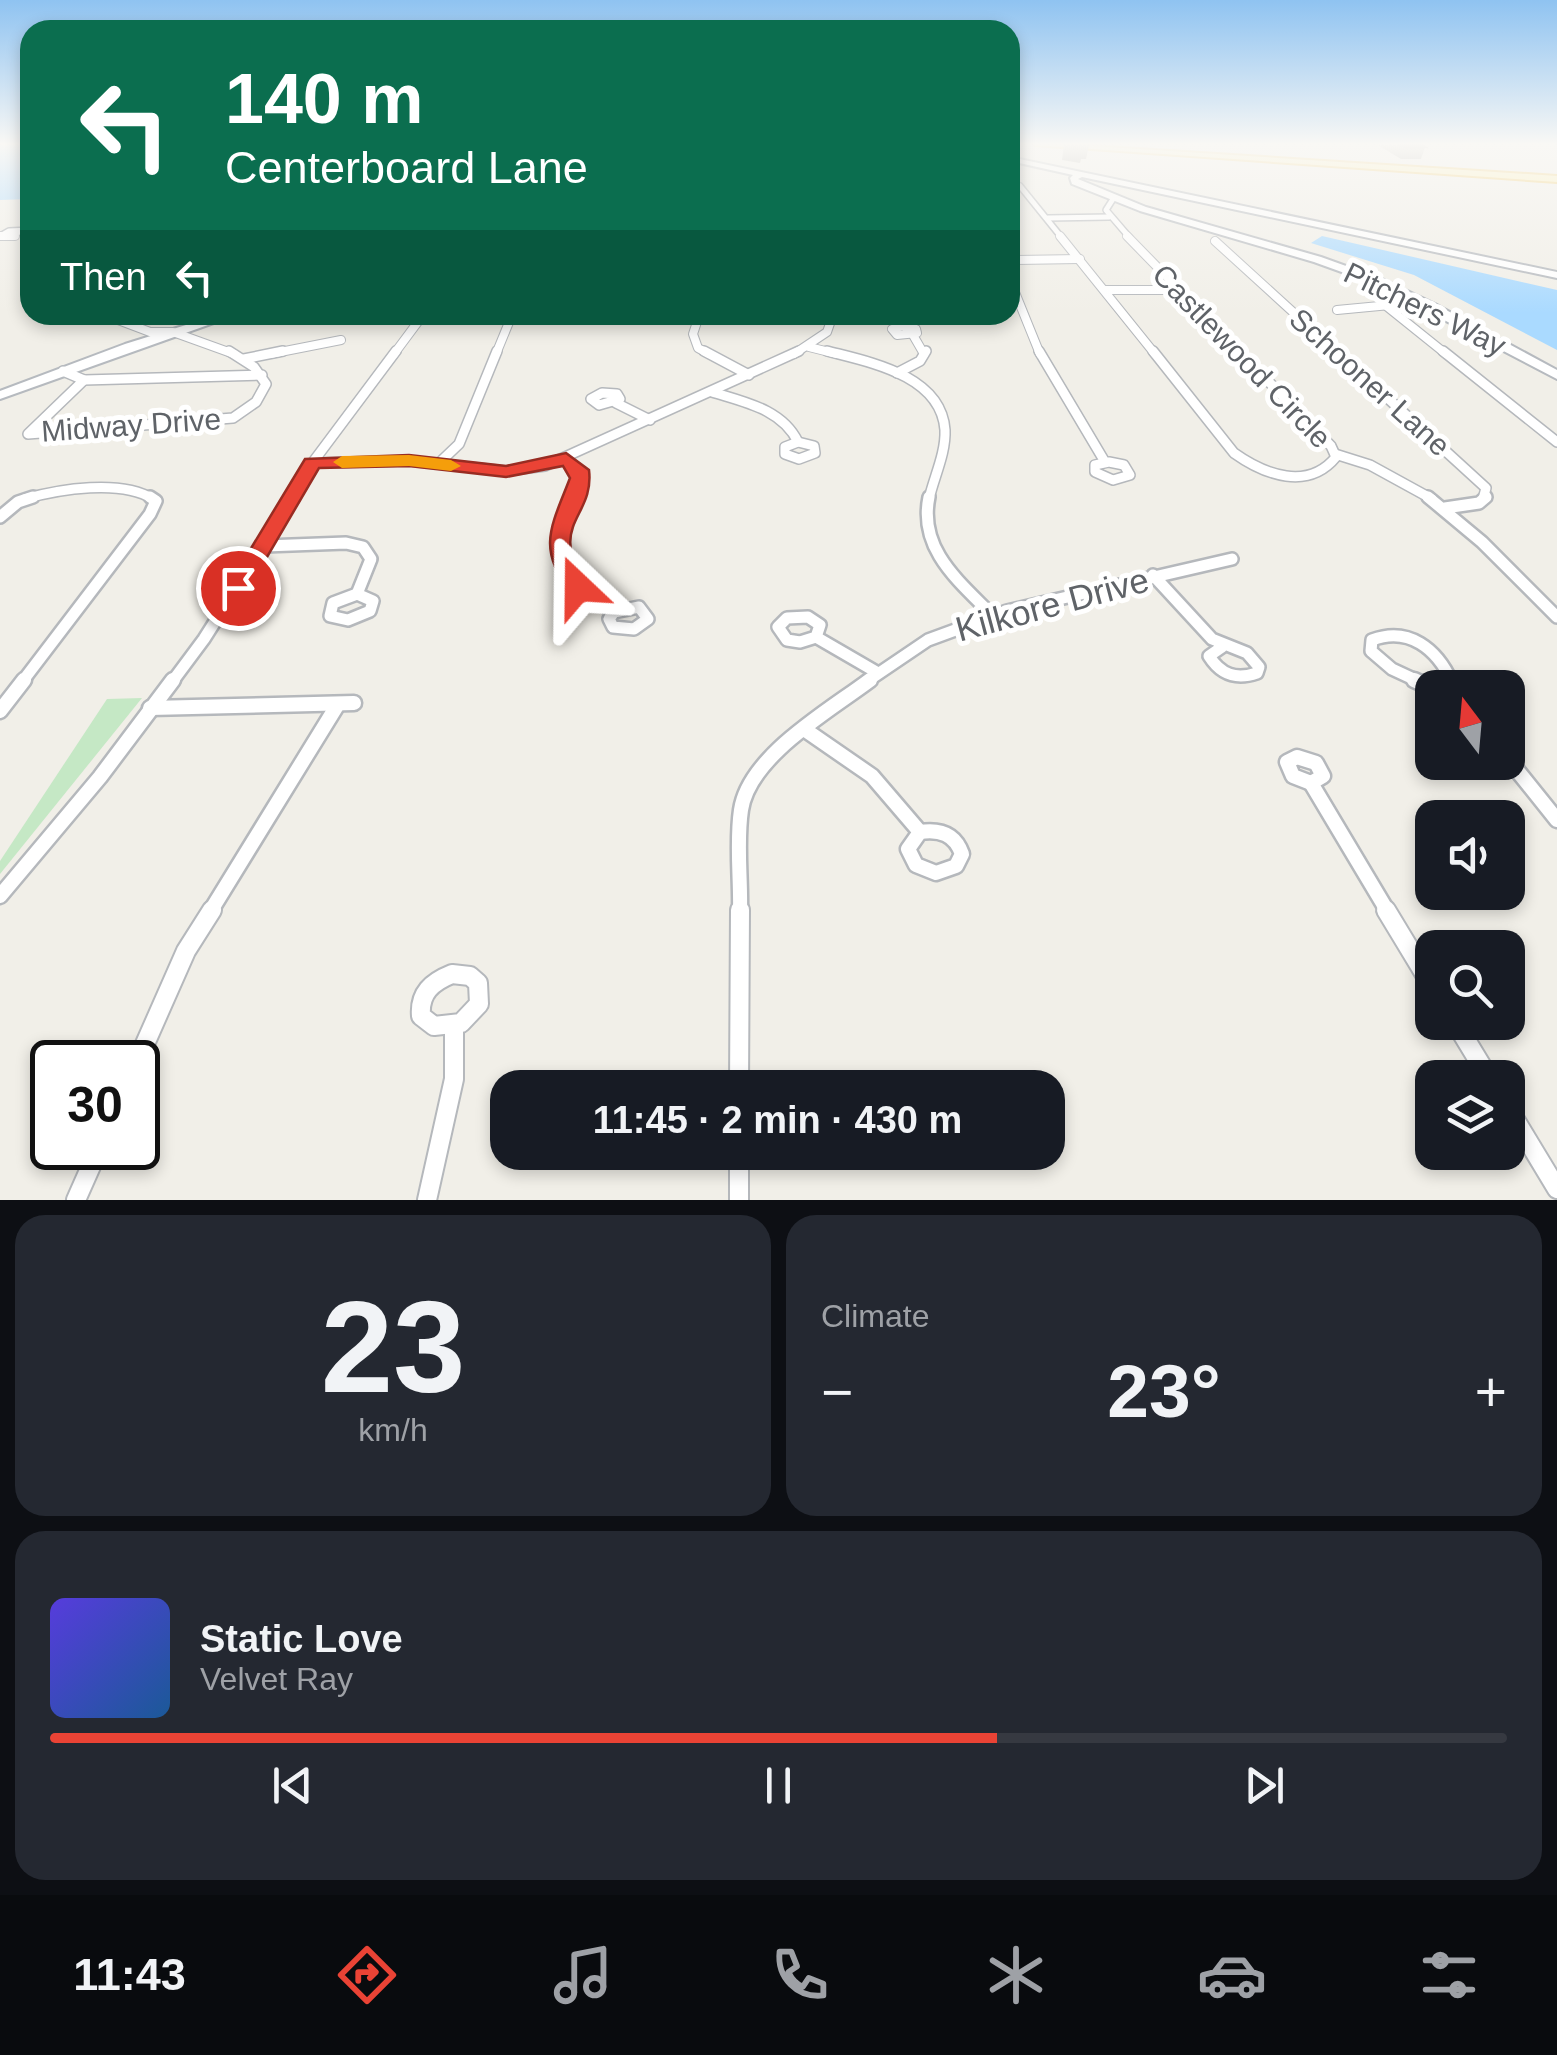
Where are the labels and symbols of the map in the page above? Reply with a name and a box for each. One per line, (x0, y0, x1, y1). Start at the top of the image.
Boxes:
street label: Pitchers Way (1339, 256, 1511, 362)
street label: Castlewood Circle (1146, 258, 1338, 454)
street label: Schooner Lane (1283, 302, 1457, 462)
street label: Midway Drive (40, 402, 222, 448)
position arrow (526, 535, 630, 639)
pin (196, 546, 281, 631)
street label: Kilkore Drive (951, 559, 1153, 649)
north arrow (1415, 670, 1525, 780)
speed limit sign: 30 (30, 1040, 160, 1170)

